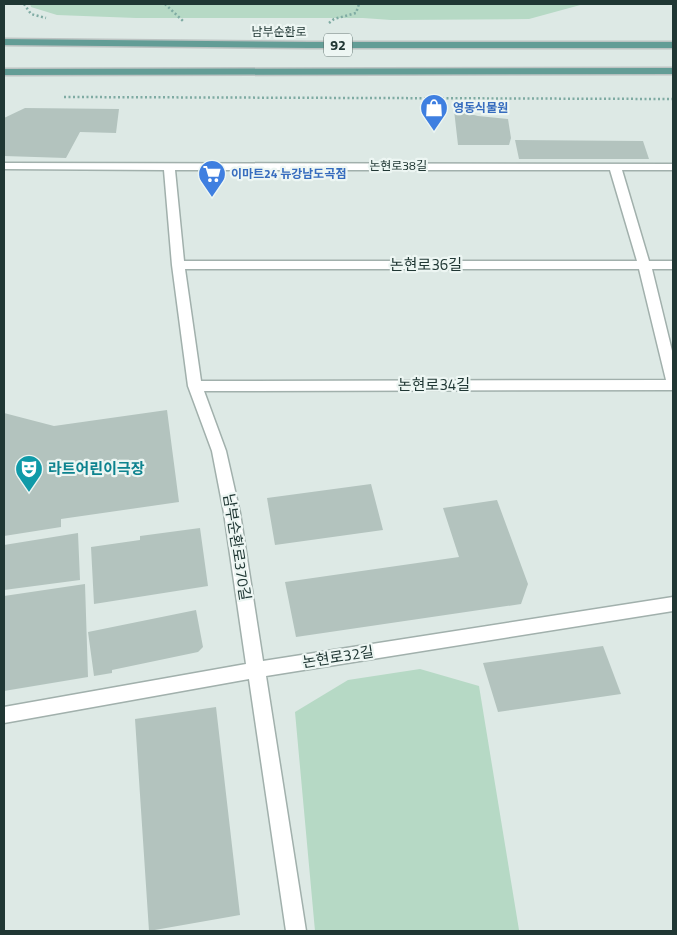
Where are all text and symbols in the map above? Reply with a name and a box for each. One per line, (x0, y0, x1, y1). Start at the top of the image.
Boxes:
street label: 남부순환로 (251, 22, 307, 41)
road number: 92 (324, 34, 352, 56)
shop icon: 영동식물원 (419, 93, 449, 132)
place label: 영동식물원 (453, 98, 508, 117)
street label: 논현로38길 (369, 156, 427, 175)
supermarket icon: 이마트24 뉴강남도곡점 (197, 159, 227, 198)
place label: 이마트24 뉴강남도곡점 (231, 164, 346, 183)
street label: 논현로36길 (390, 253, 462, 276)
street label: 논현로34길 (398, 373, 470, 396)
theatre icon: 라트어린이극장 (14, 454, 44, 493)
place label: 라트어린이극장 (48, 457, 145, 480)
street label: 남부순환로370길 (218, 492, 257, 602)
street label: 논현로32길 (301, 640, 375, 673)

